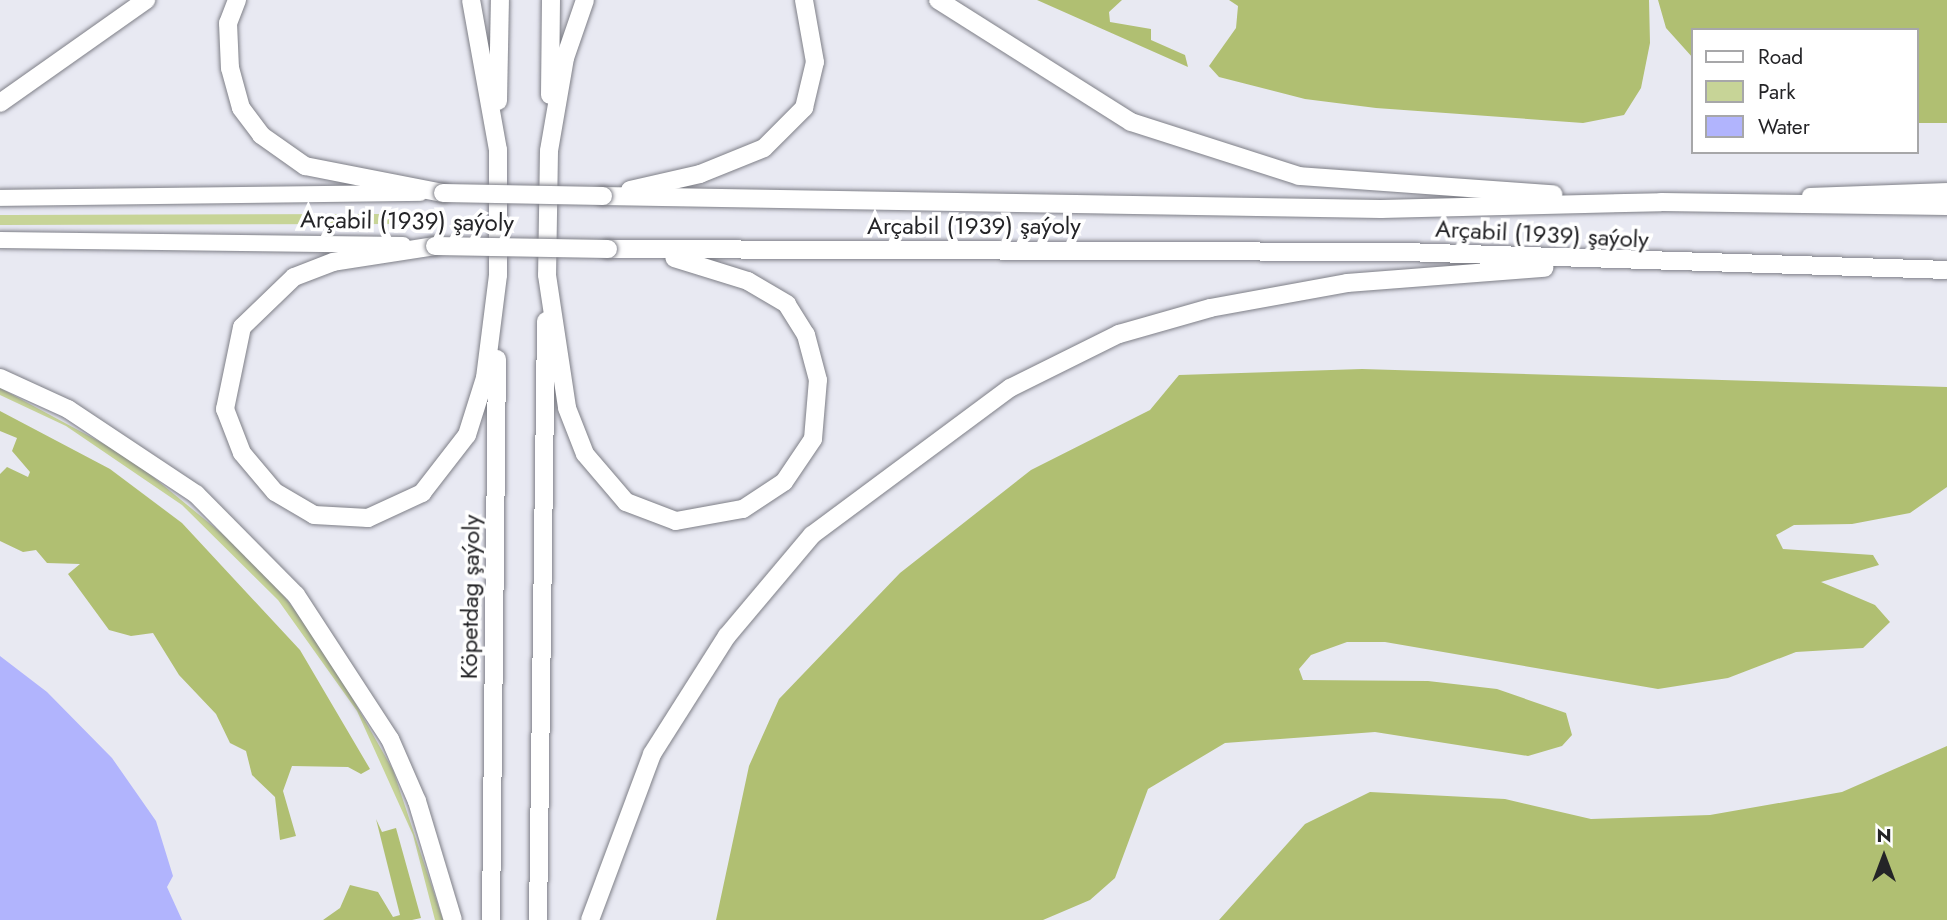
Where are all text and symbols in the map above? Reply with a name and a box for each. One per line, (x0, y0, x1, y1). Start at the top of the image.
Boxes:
legend (1692, 28, 1919, 154)
text: Road (1758, 42, 1803, 72)
text: Park (1758, 77, 1795, 107)
text: Water (1758, 112, 1810, 142)
street label: Arçabil (1939) şaýoly (300, 205, 514, 237)
street label: Arçabil (1939) şaýoly (867, 212, 1081, 240)
street label: Arçabil (1939) şaýoly (1434, 214, 1650, 254)
street label: Köpetdag şaýoly (454, 514, 486, 680)
north arrow (1849, 822, 1919, 892)
text: N (1876, 822, 1892, 849)

